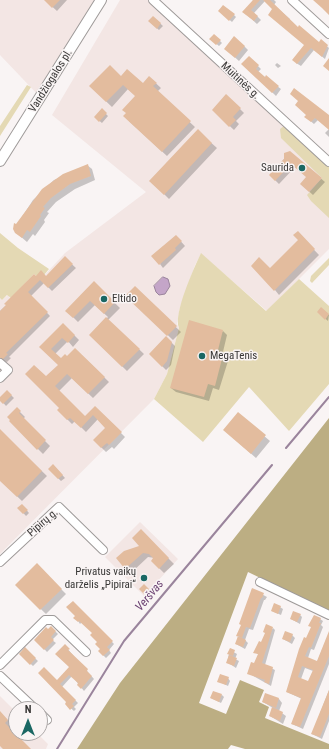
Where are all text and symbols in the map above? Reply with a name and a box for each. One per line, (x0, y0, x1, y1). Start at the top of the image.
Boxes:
street label: Vandžiogalos pl. (26, 47, 76, 115)
street label: Muitinės g. (218, 60, 262, 102)
place label: Saurida (261, 161, 294, 175)
marker: Saurida (297, 163, 307, 173)
place label: Eltido (112, 292, 137, 306)
marker: Eltido (99, 294, 109, 304)
place label: MegaTenis (210, 349, 257, 363)
marker: MegaTenis (197, 351, 207, 361)
street label: Pipirų g. (25, 506, 61, 540)
place label: Privatus vaikų darželis „Pipirai“ (65, 565, 136, 591)
marker: Privatus vaikų darželis „Pipirai“ (139, 573, 149, 583)
water label: Veršvas (133, 577, 167, 615)
north arrow (8, 701, 48, 741)
text: N (25, 703, 31, 716)

